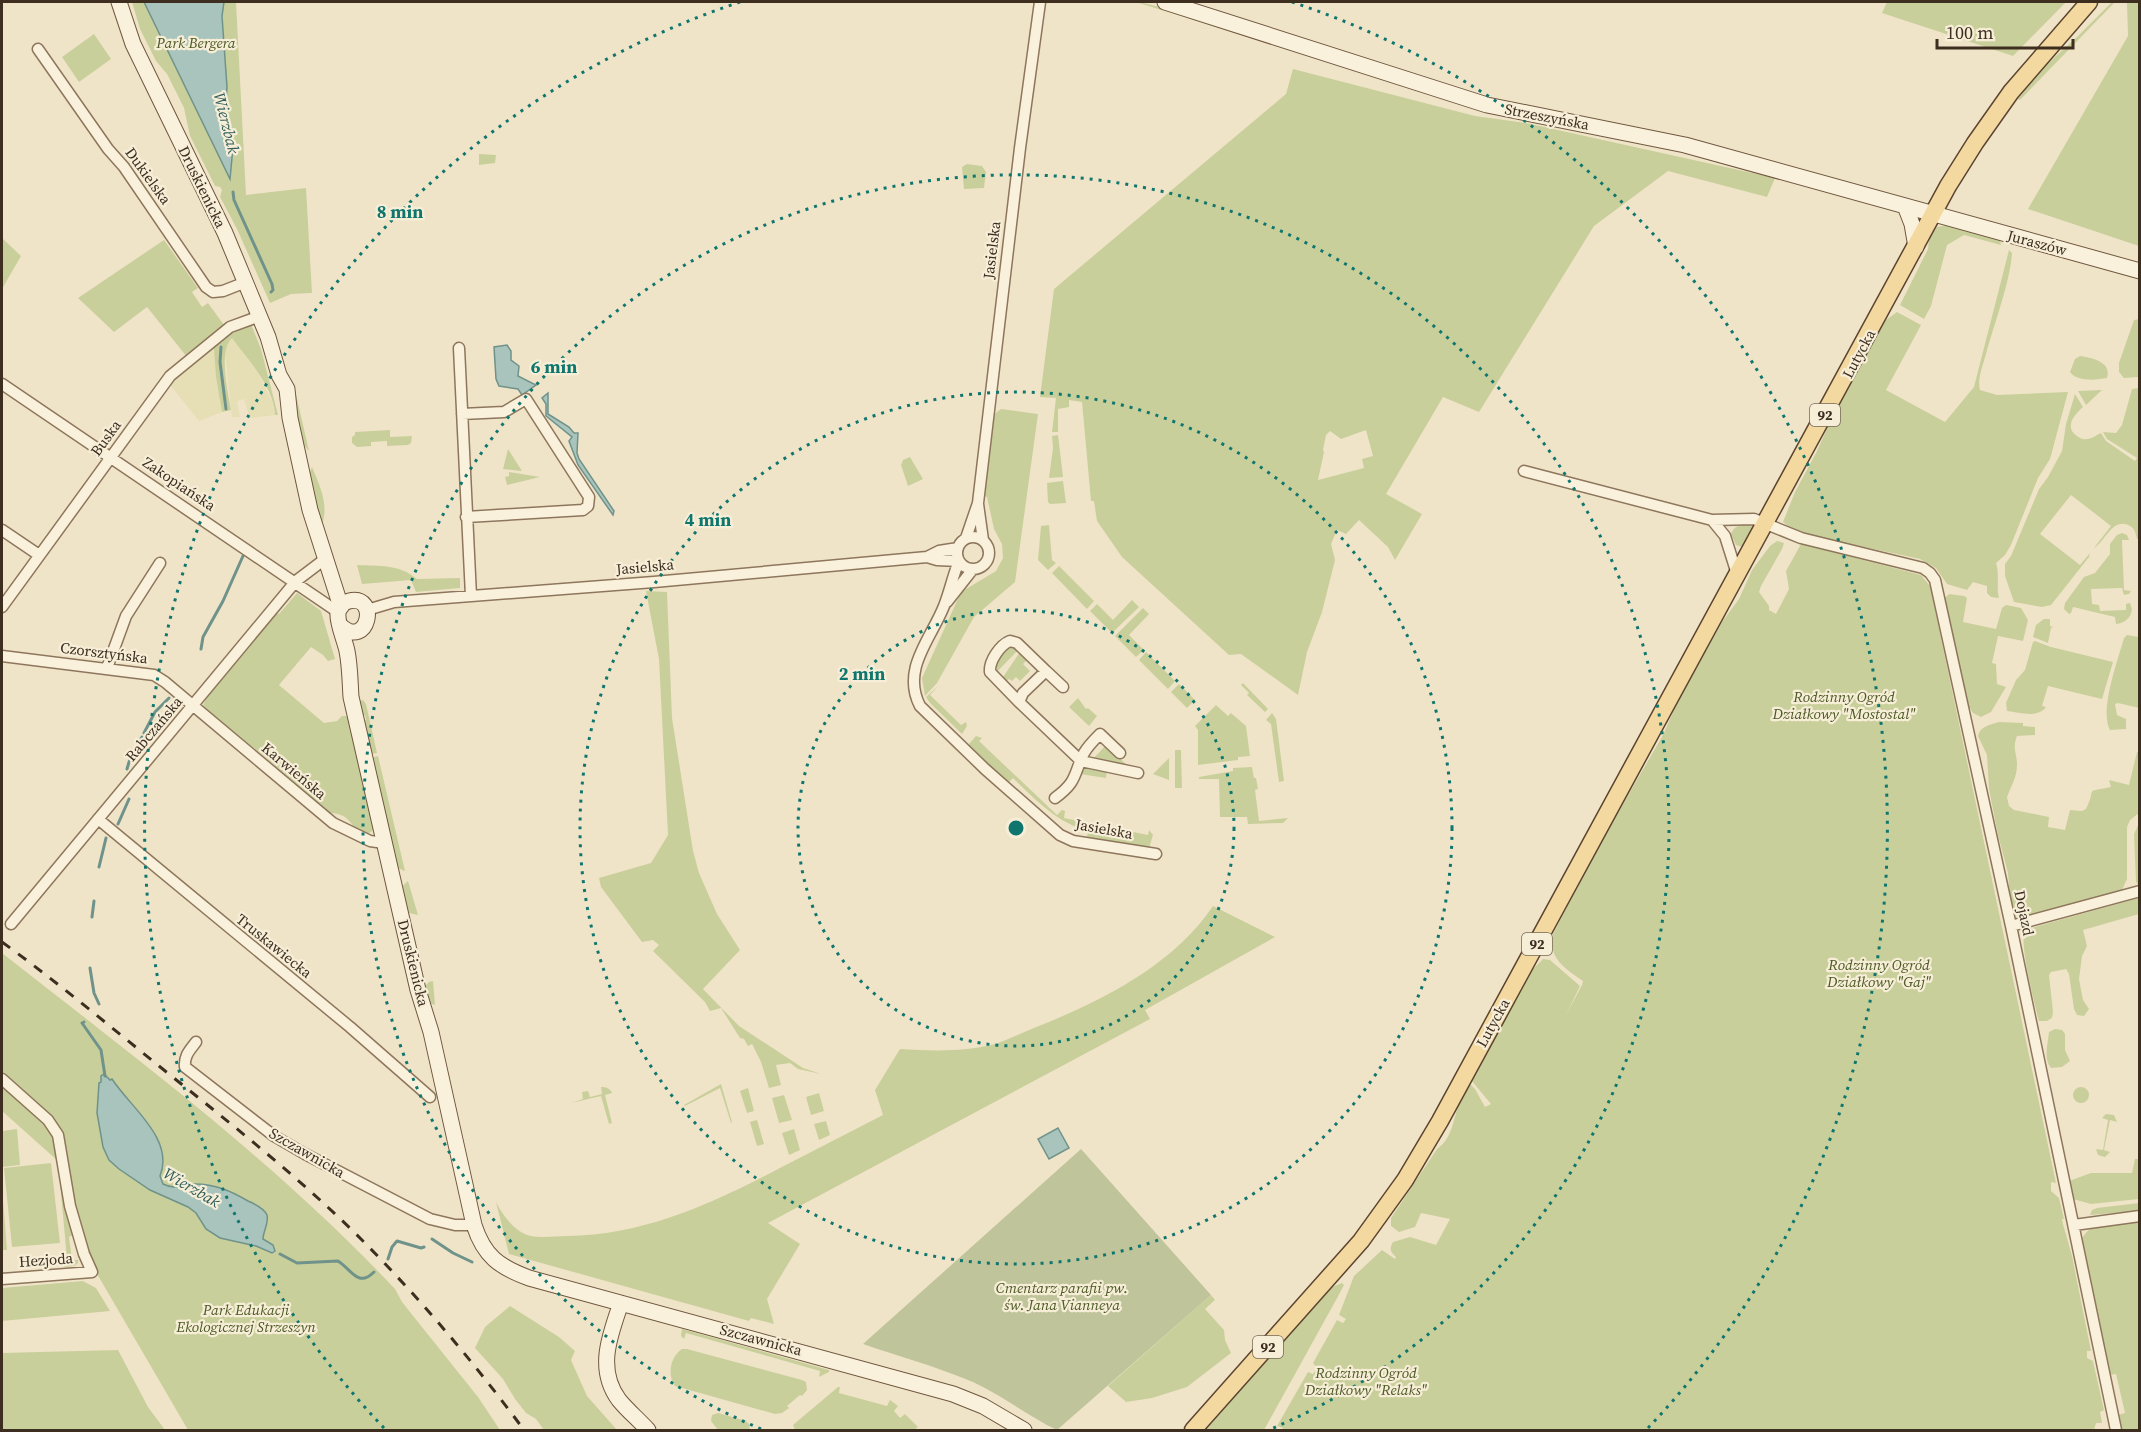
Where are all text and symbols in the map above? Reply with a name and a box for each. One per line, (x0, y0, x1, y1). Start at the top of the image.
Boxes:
scale bar (1937, 12, 2074, 50)
text: 100 m (1946, 20, 1993, 45)
park label: Park Bergera (155, 32, 236, 53)
water label: Wierzbak (209, 90, 245, 156)
street label: Strzeszyńska (1503, 98, 1591, 135)
street label: Druskienicka (174, 142, 232, 232)
street label: Dukielska (120, 143, 177, 209)
text: 8 min (377, 199, 423, 224)
street label: Jasielska (977, 220, 1006, 281)
street label: Juraszów (2004, 224, 2070, 261)
street label: Lutycka (1837, 325, 1880, 382)
text: 6 min (531, 354, 577, 379)
road number: 92 (1810, 404, 1840, 426)
street label: Buska (85, 415, 126, 460)
street label: Zakopiańska (139, 451, 220, 516)
text: 4 min (685, 507, 731, 532)
street label: Jasielska (614, 553, 675, 580)
street label: Czorsztyńska (59, 637, 149, 668)
text: 2 min (839, 661, 885, 686)
park label: Rodzinny Ogród Działkowy "Mostostal" (1771, 686, 1916, 724)
street label: Rabczańska (120, 691, 187, 766)
street label: Karwieńska (257, 737, 332, 804)
street label: Jasielska (1073, 813, 1135, 844)
centre of rings (1006, 818, 1026, 838)
street label: Dojazd (2009, 888, 2040, 938)
street label: Truskawiecka (232, 908, 317, 983)
street label: Druskienicka (393, 917, 435, 1009)
road number: 92 (1522, 933, 1552, 955)
park label: Rodzinny Ogród Działkowy "Gaj" (1826, 954, 1932, 992)
street label: Lutycka (1471, 994, 1515, 1051)
street label: Szczawnicka (266, 1122, 349, 1183)
water label: Wierzbak (159, 1162, 225, 1212)
street label: Hezjoda (18, 1247, 74, 1272)
park label: Cmentarz parafii pw. św. Jana Vianneya (996, 1277, 1128, 1315)
park label: Park Edukacji Ekologicznej Strzeszyn (175, 1299, 316, 1337)
street label: Szczawnicka (718, 1319, 805, 1361)
road number: 92 (1253, 1336, 1283, 1358)
park label: Rodzinny Ogród Działkowy "Relaks" (1304, 1362, 1428, 1400)

